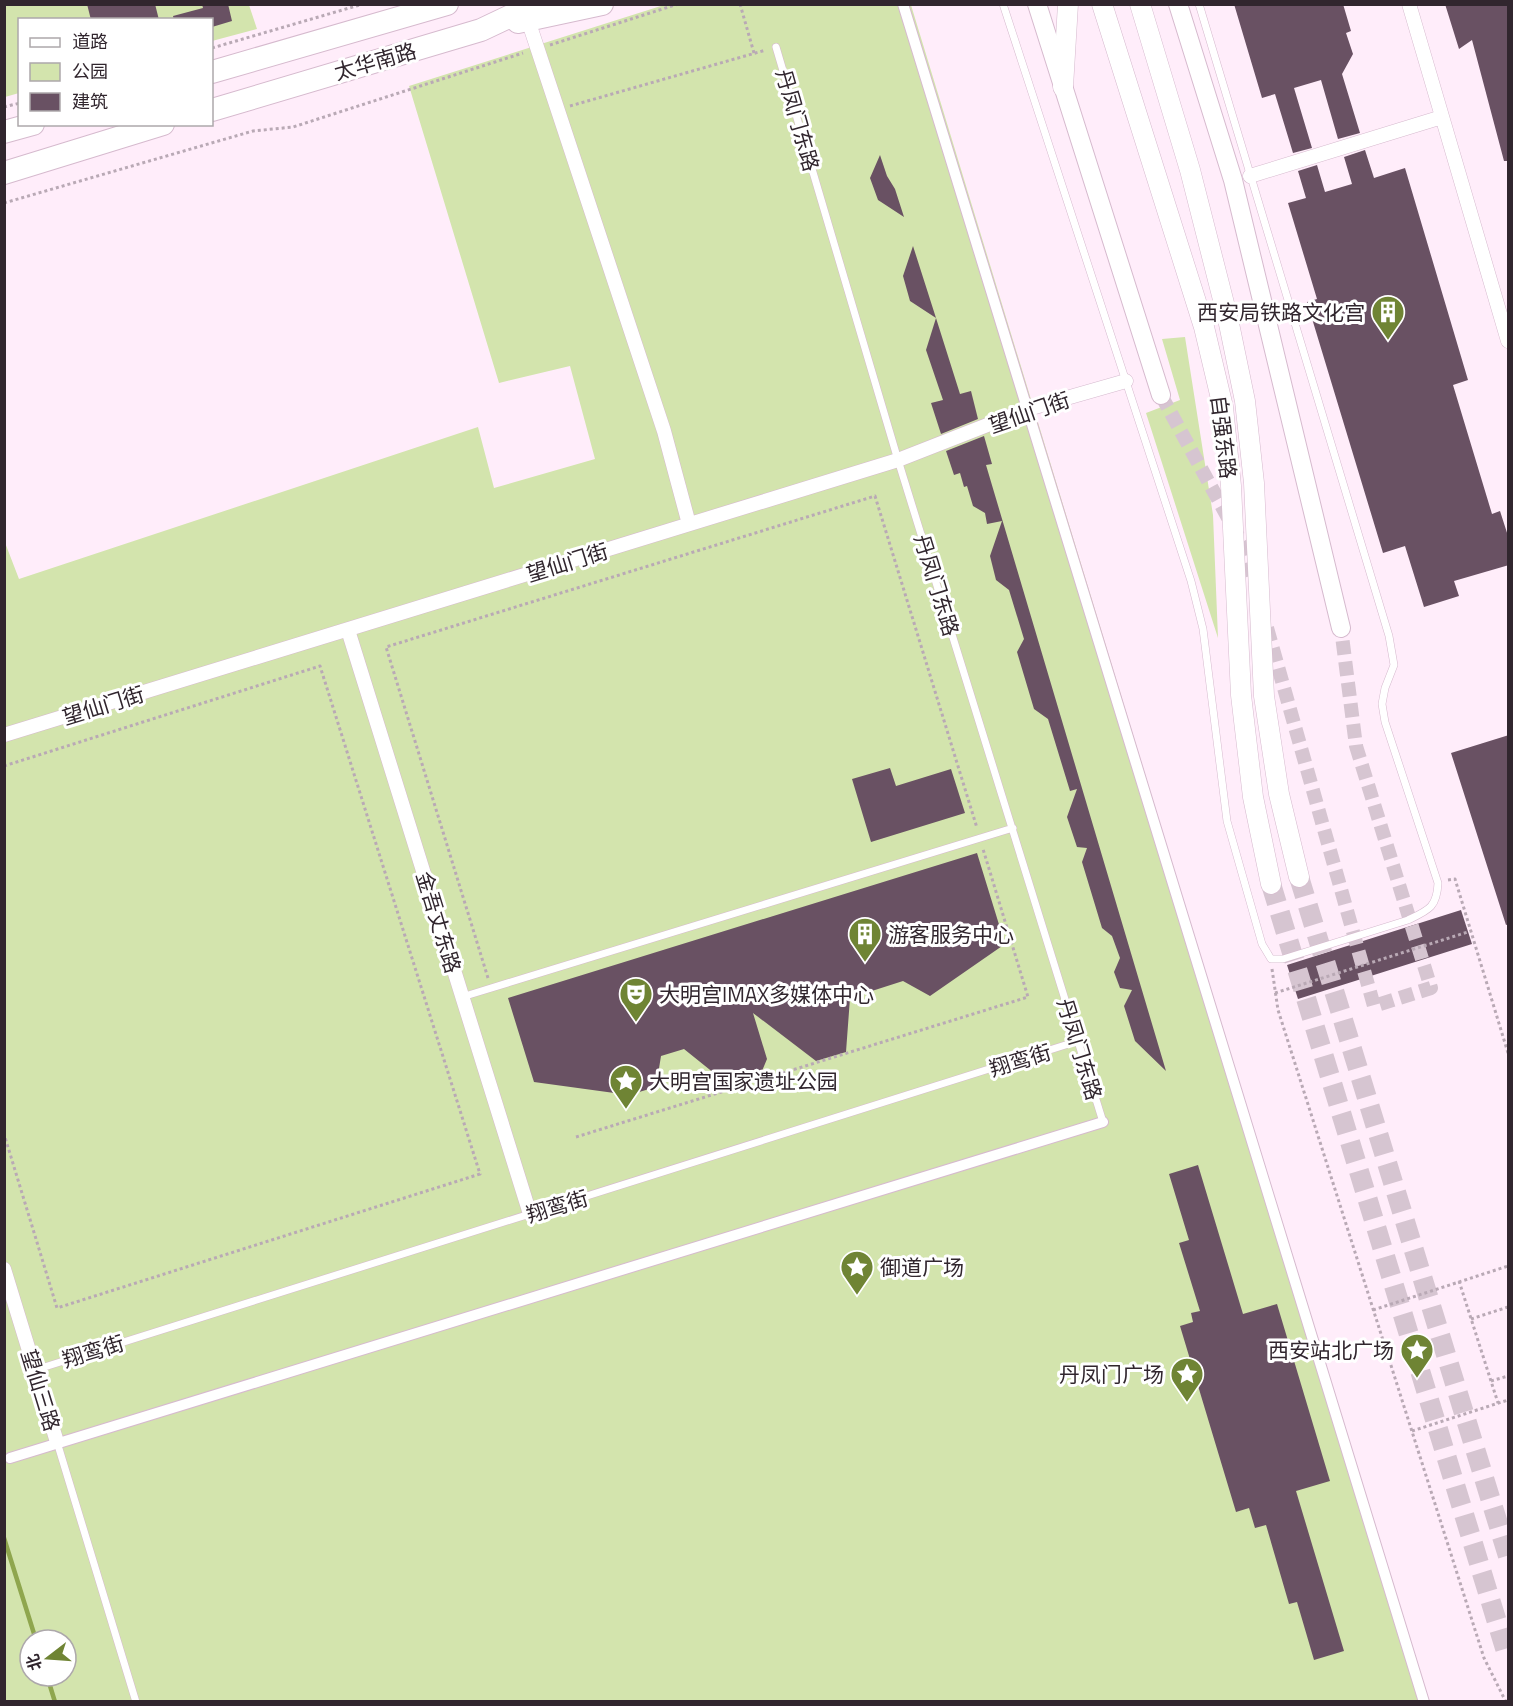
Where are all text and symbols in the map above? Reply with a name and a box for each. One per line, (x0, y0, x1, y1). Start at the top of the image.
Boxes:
legend (18, 18, 213, 126)
text: 道路 (72, 28, 108, 55)
street label: 太华南路 (330, 34, 420, 88)
text: 公园 (72, 58, 108, 85)
street label: 丹凤门东路 (768, 65, 828, 175)
text: 建筑 (72, 88, 108, 115)
building icon: 西安局铁路文化宫 (1370, 294, 1406, 341)
place label: 西安局铁路文化宫 (1197, 296, 1365, 328)
street label: 望仙门街 (984, 383, 1074, 441)
street label: 自强东路 (1203, 393, 1245, 481)
street label: 丹凤门东路 (906, 530, 968, 640)
street label: 望仙门街 (522, 534, 612, 590)
street label: 望仙门街 (58, 677, 148, 733)
street label: 金吾丈东路 (408, 867, 470, 977)
building icon: 游客服务中心 (847, 916, 883, 963)
place label: 游客服务中心 (888, 918, 1014, 950)
theatre icon: 大明宫IMAX多媒体中心 (618, 976, 654, 1023)
place label: 大明宫IMAX多媒体中心 (659, 978, 874, 1010)
street label: 丹凤门东路 (1049, 994, 1111, 1104)
street label: 翔鸾街 (985, 1035, 1055, 1085)
place icon: 大明宫国家遗址公园 (608, 1063, 644, 1110)
place label: 大明宫国家遗址公园 (649, 1065, 838, 1097)
street label: 翔鸾街 (522, 1181, 592, 1231)
place icon: 御道广场 (839, 1249, 875, 1296)
place label: 御道广场 (880, 1251, 964, 1283)
street label: 翔鸾街 (58, 1326, 128, 1376)
place icon: 西安站北广场 (1399, 1332, 1435, 1379)
place label: 西安站北广场 (1268, 1334, 1394, 1366)
street label: 望仙三路 (13, 1345, 69, 1435)
place icon: 丹凤门广场 (1169, 1356, 1205, 1403)
place label: 丹凤门广场 (1059, 1358, 1164, 1390)
north arrow (18, 1628, 78, 1688)
text: 北 (20, 1651, 47, 1674)

